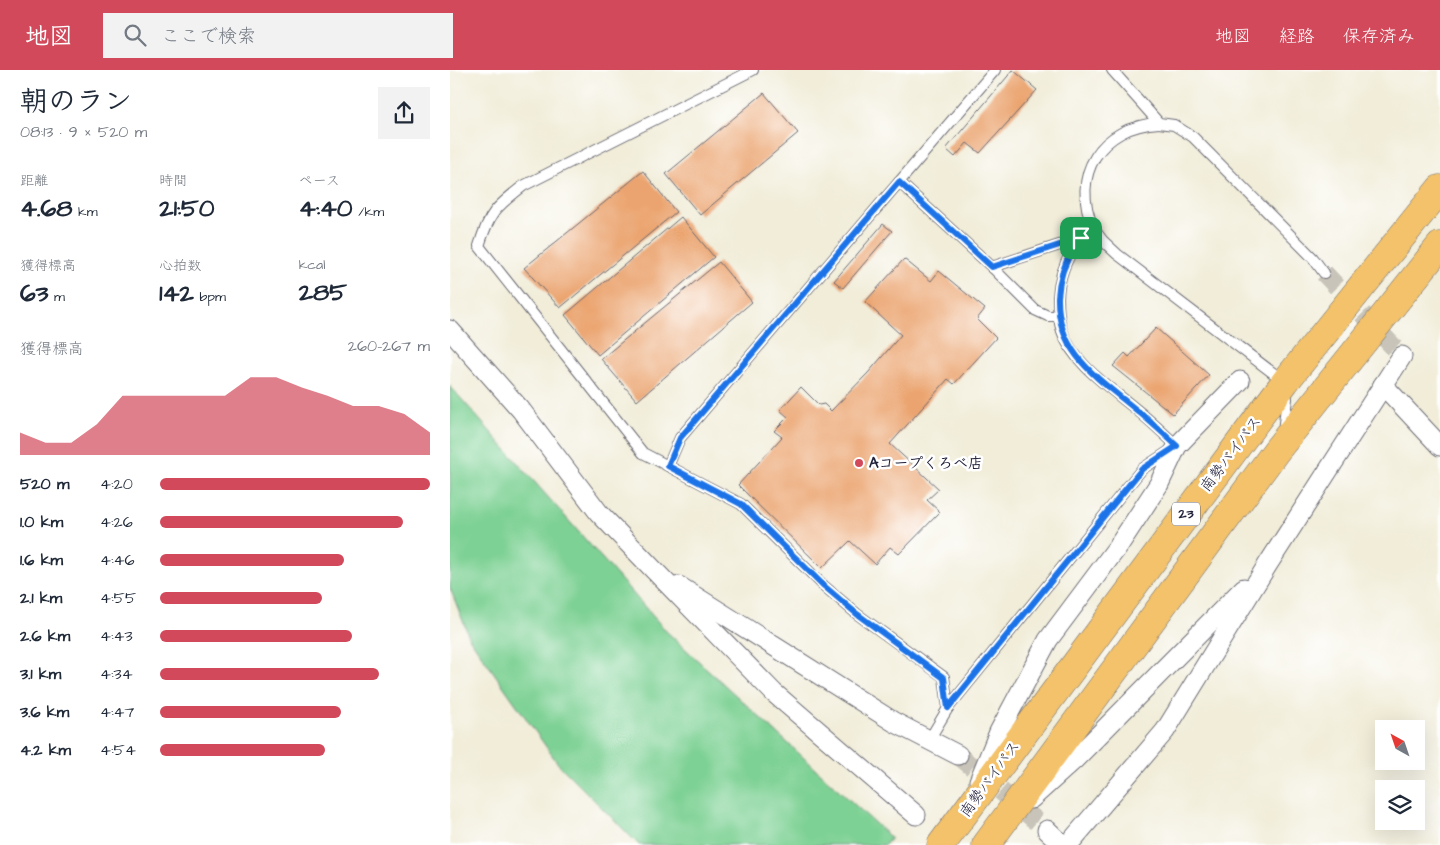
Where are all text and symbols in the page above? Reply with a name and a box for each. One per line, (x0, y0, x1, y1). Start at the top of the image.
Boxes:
search box (103, 13, 453, 58)
text: 地図 (25, 20, 73, 54)
icon: search (121, 21, 149, 49)
text: ここで検索 (161, 23, 256, 50)
text: 地図 (1215, 24, 1251, 49)
text: 経路 (1279, 24, 1315, 49)
text: 保存済み (1343, 24, 1415, 49)
text: 朝のラン (20, 82, 132, 121)
button: share (378, 87, 430, 139)
text: 08:13 · 9 × 520 m (20, 121, 147, 143)
text: 距離 (20, 171, 48, 191)
text: 時間 (159, 171, 187, 191)
text: ペース (299, 171, 340, 191)
text: 4.68 (20, 191, 72, 226)
text: 21:50 (159, 191, 214, 226)
text: 4:40 (299, 191, 353, 226)
text: km (72, 202, 98, 222)
text: /km (353, 202, 384, 222)
pin (1060, 217, 1102, 259)
icon: arrive (1067, 224, 1095, 252)
text: kcal (299, 255, 325, 275)
text: 獲得標高 (20, 256, 76, 276)
text: 心拍数 (159, 256, 201, 276)
text: 285 (299, 275, 347, 310)
text: 63 (20, 276, 48, 311)
text: 142 (159, 276, 194, 311)
text: m (48, 287, 65, 307)
text: bpm (194, 287, 226, 307)
text: 260–267 m (348, 335, 430, 357)
text: 獲得標高 (20, 338, 84, 360)
street label: 南勢バイパス (1196, 412, 1266, 496)
place label: Aコープくろべ店 (869, 453, 983, 474)
marker: Aコープくろべ店 (853, 457, 865, 469)
text: 520 m (20, 473, 69, 495)
text: 4:20 (100, 473, 133, 495)
road number: 23 (1172, 502, 1200, 526)
text: 1.0 km (20, 511, 63, 533)
text: 4:26 (100, 511, 133, 533)
text: 1.6 km (20, 549, 63, 571)
text: 4:46 (100, 549, 134, 571)
text: 2.1 km (20, 587, 62, 609)
text: 4:55 (100, 587, 136, 609)
text: 2.6 km (20, 625, 70, 647)
text: 4:43 (100, 625, 133, 647)
text: 3.1 km (20, 663, 61, 685)
text: 4:34 (100, 663, 133, 685)
text: 3.6 km (20, 701, 69, 723)
text: 4:47 (100, 701, 134, 723)
north arrow (1375, 720, 1425, 770)
map controls (1375, 720, 1425, 830)
street label: 南勢バイパス (955, 737, 1025, 821)
text: 4.2 km (20, 739, 71, 761)
text: 4:54 (100, 739, 136, 761)
button: layers (1375, 780, 1425, 830)

